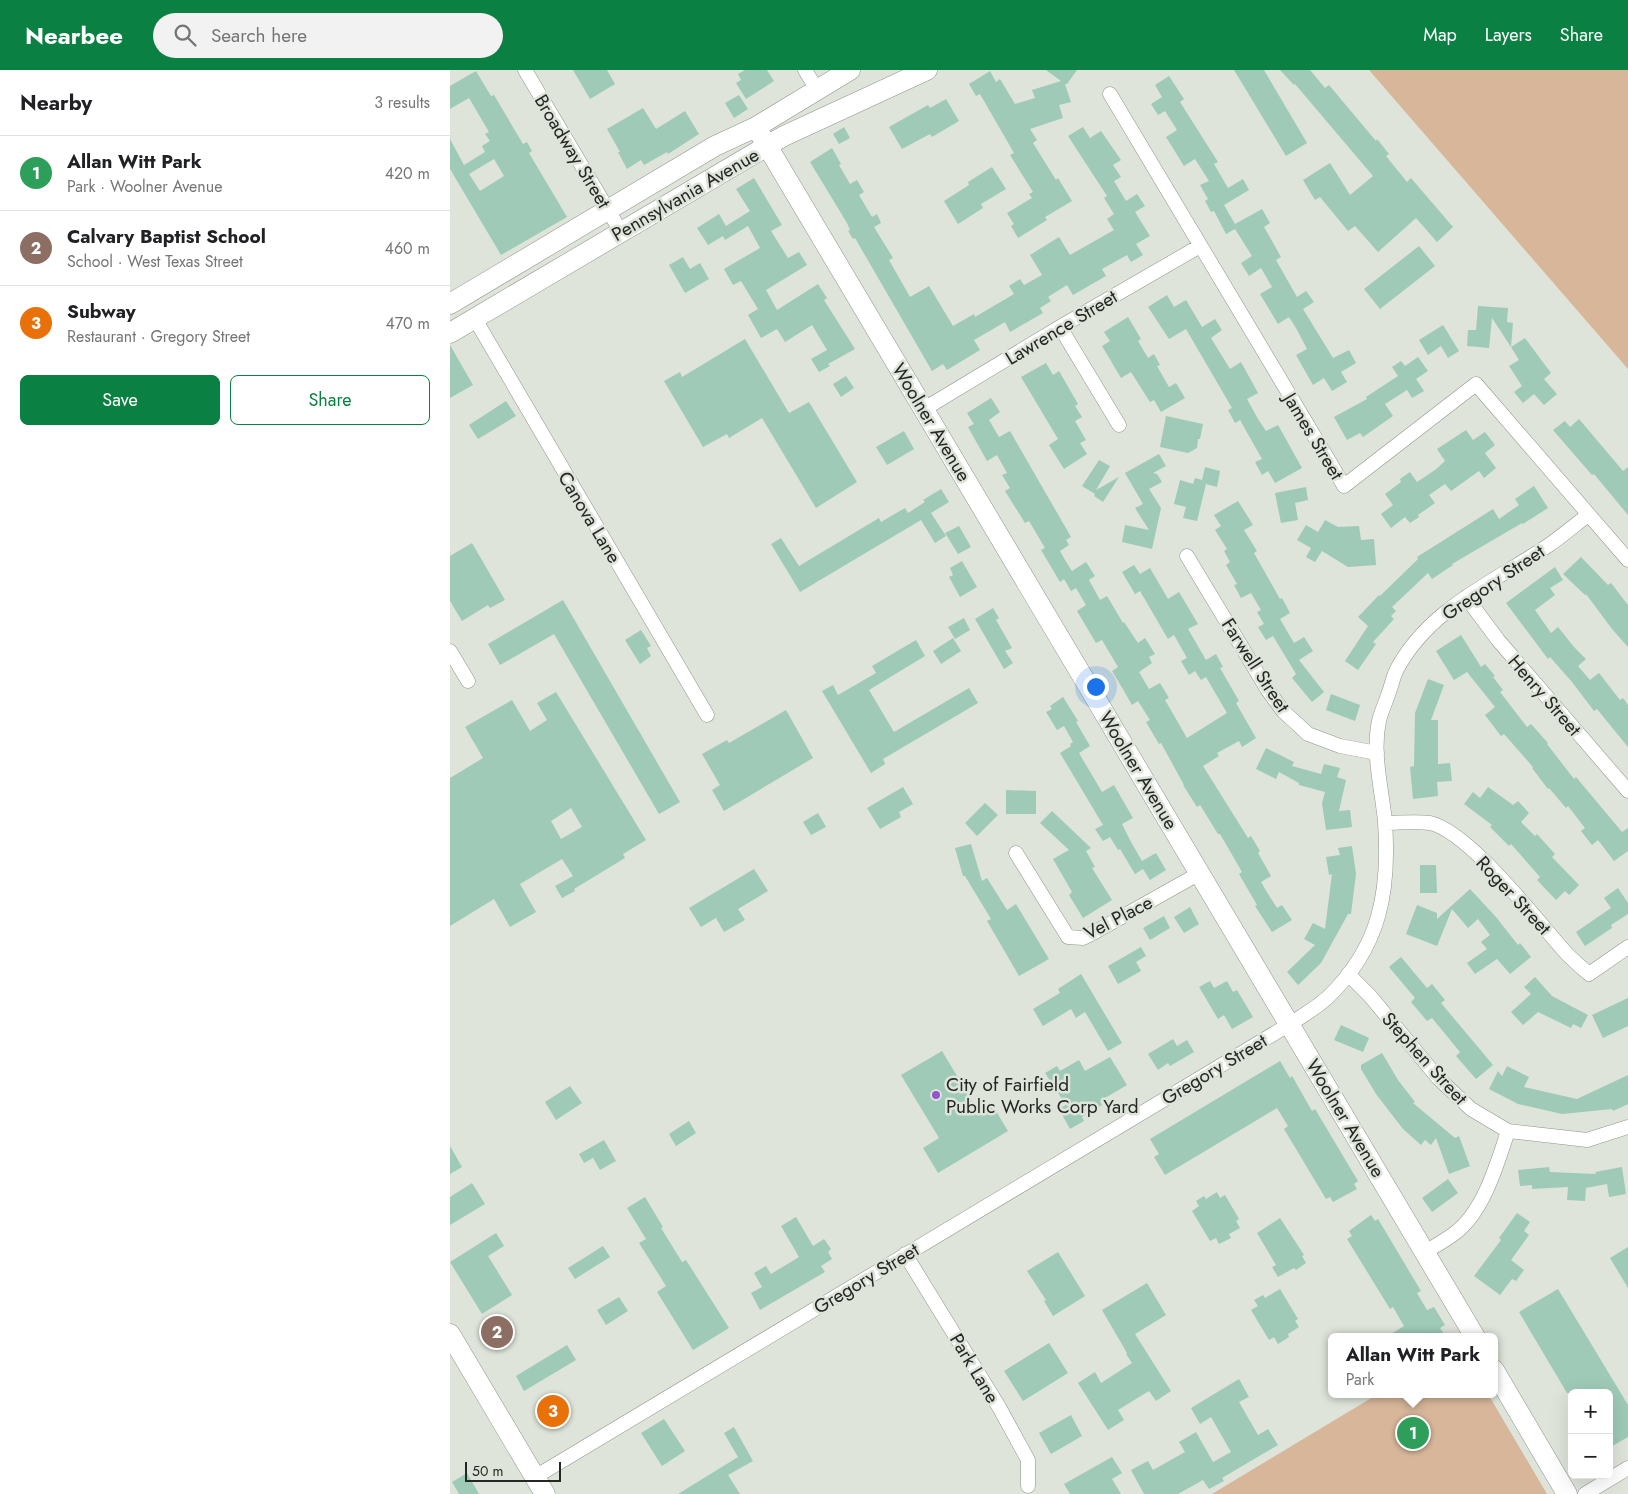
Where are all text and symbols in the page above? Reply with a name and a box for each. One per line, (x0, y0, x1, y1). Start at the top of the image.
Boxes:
search box (153, 13, 503, 58)
text: Nearbee (25, 18, 123, 53)
icon: search (171, 21, 199, 49)
text: Search here (211, 22, 307, 49)
text: Map (1423, 22, 1457, 48)
text: Layers (1485, 22, 1532, 48)
text: Share (1560, 22, 1603, 48)
text: Nearby (20, 88, 92, 118)
street label: Broadway Street (528, 89, 617, 214)
text: 3 results (374, 91, 430, 114)
street label: Pennsylvania Avenue (606, 141, 764, 248)
text: Allan Witt Park (67, 148, 202, 175)
text: 1 (32, 162, 40, 185)
text: 420 m (385, 162, 430, 185)
text: Park · Woolner Avenue (67, 175, 222, 198)
text: Calvary Baptist School (67, 223, 266, 250)
text: 2 (31, 237, 41, 260)
text: 460 m (385, 237, 430, 260)
text: School · West Texas Street (67, 250, 243, 273)
street label: Lawrence Street (1000, 283, 1123, 372)
text: Subway (67, 298, 136, 325)
text: 3 (31, 312, 41, 335)
text: 470 m (385, 312, 430, 335)
text: Restaurant · Gregory Street (67, 325, 250, 348)
street label: Woolner Avenue (886, 358, 978, 487)
button: Save (20, 375, 220, 425)
button: Share (230, 375, 430, 425)
street label: James Street (1275, 385, 1350, 485)
street label: Canova Lane (552, 466, 628, 568)
street label: Gregory Street (1437, 538, 1550, 627)
street label: Farwell Street (1215, 613, 1296, 718)
street label: Henry Street (1502, 649, 1588, 742)
your location (1083, 674, 1109, 700)
street label: Woolner Avenue (1093, 706, 1185, 835)
street label: Roger Street (1470, 850, 1558, 941)
street label: Vel Place (1079, 889, 1157, 946)
street label: Stephen Street (1376, 1006, 1474, 1111)
street label: Gregory Street (1157, 1027, 1272, 1112)
street label: Woolner Avenue (1300, 1054, 1392, 1183)
place label: City of Fairfield Public Works Corp Yard (946, 1071, 1139, 1120)
marker: City of Fairfield Public Works Corp Yard (930, 1089, 942, 1101)
street label: Gregory Street (809, 1236, 924, 1321)
pin: 2 (481, 1313, 513, 1351)
street label: Park Lane (943, 1328, 1006, 1408)
popup (1328, 1333, 1498, 1398)
text: Allan Witt Park (1346, 1341, 1480, 1368)
text: Park (1346, 1368, 1374, 1391)
map controls (1568, 1389, 1613, 1479)
button: + (1568, 1389, 1613, 1434)
pin: 3 (537, 1392, 569, 1430)
pin: 1 (1397, 1414, 1429, 1452)
button: − (1568, 1434, 1613, 1479)
scale bar (465, 1459, 561, 1482)
text: 50 m (472, 1461, 503, 1481)

